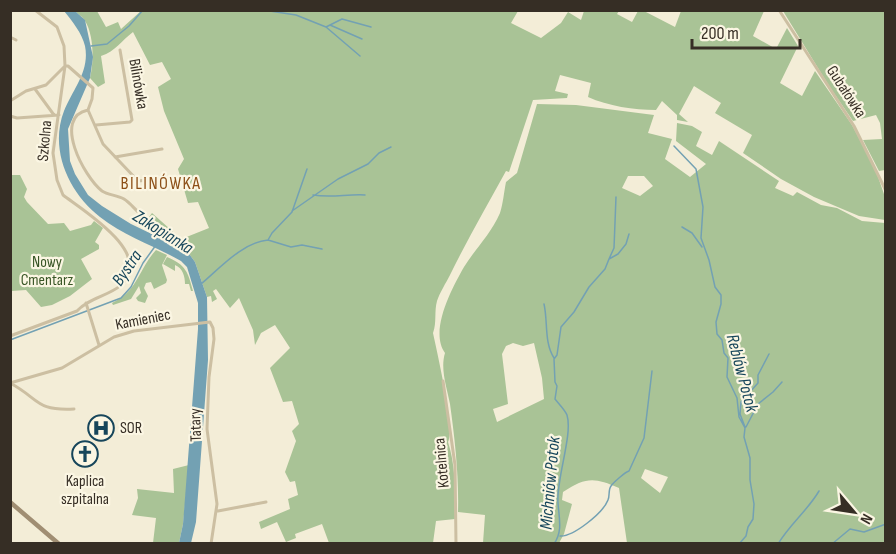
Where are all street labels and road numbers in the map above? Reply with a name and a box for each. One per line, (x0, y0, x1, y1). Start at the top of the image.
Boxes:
street label: Bilinówka (124, 57, 152, 111)
street label: Gubałówka (822, 62, 870, 122)
street label: Szkolna (34, 120, 56, 162)
street label: Kamieniec (114, 305, 172, 335)
street label: Tatary (186, 408, 206, 442)
street label: Kotelnica (430, 437, 454, 489)

